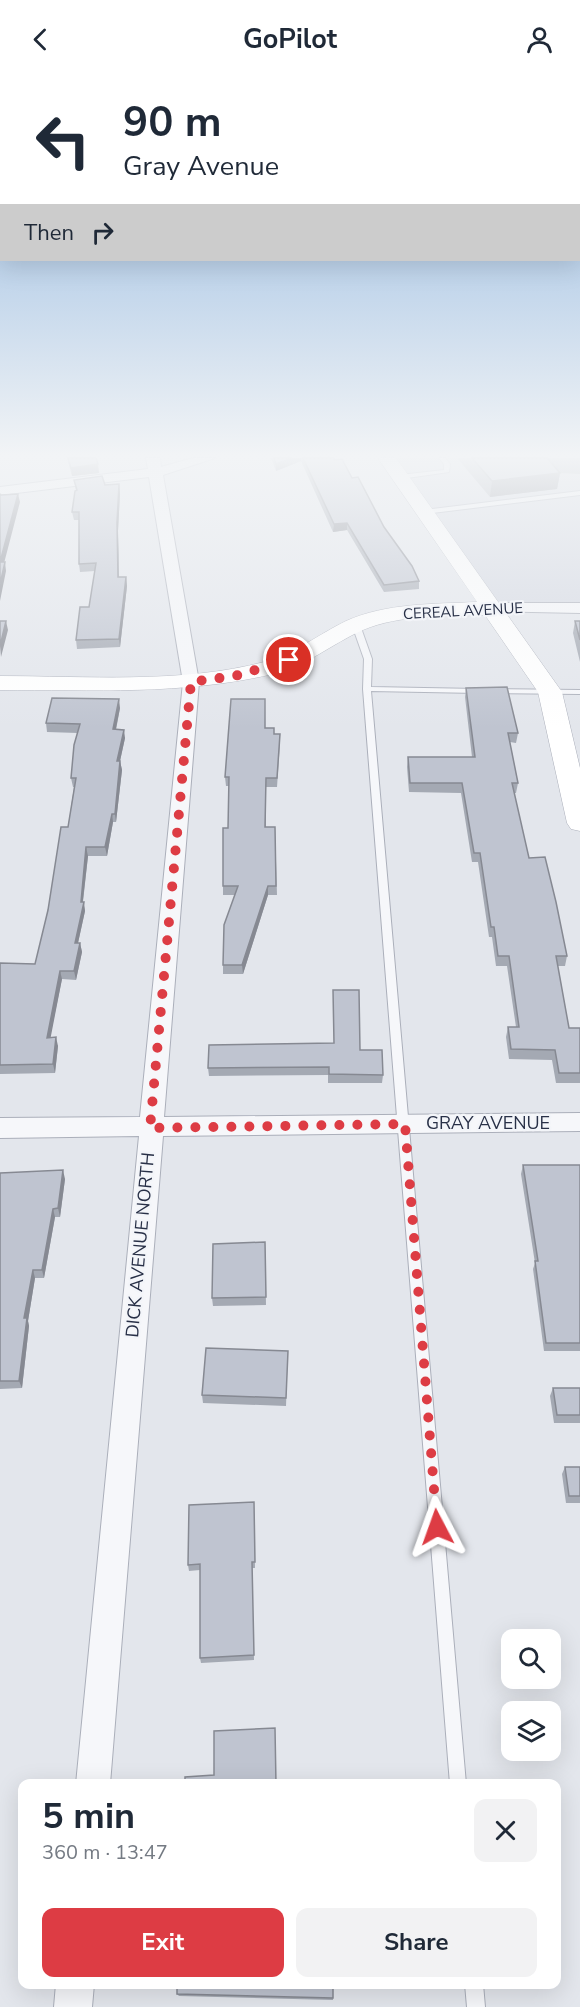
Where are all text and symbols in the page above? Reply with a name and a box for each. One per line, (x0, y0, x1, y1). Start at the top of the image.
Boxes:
text: GoPilot (243, 21, 337, 58)
icon: back (24, 23, 57, 56)
icon: person (523, 23, 556, 56)
text: 90 m (123, 94, 222, 151)
icon: left (24, 102, 102, 180)
text: Gray Avenue (123, 148, 279, 185)
icon: right (86, 216, 119, 249)
text: Then (24, 218, 74, 248)
street label: CEREAL AVENUE (402, 598, 524, 624)
pin (263, 634, 314, 685)
icon: arrive (272, 643, 305, 676)
street label: GRAY AVENUE (426, 1111, 550, 1135)
street label: DICK AVENUE NORTH (120, 1151, 160, 1339)
position arrow (405, 1495, 469, 1559)
map controls (501, 1629, 561, 1761)
button: search (501, 1629, 561, 1689)
button: layers (501, 1701, 561, 1761)
text: 5 min (42, 1792, 135, 1841)
button: close (474, 1799, 537, 1862)
text: 360 m · 13:47 (42, 1839, 168, 1866)
button: Exit (42, 1908, 284, 1977)
button: Share (296, 1908, 537, 1977)

